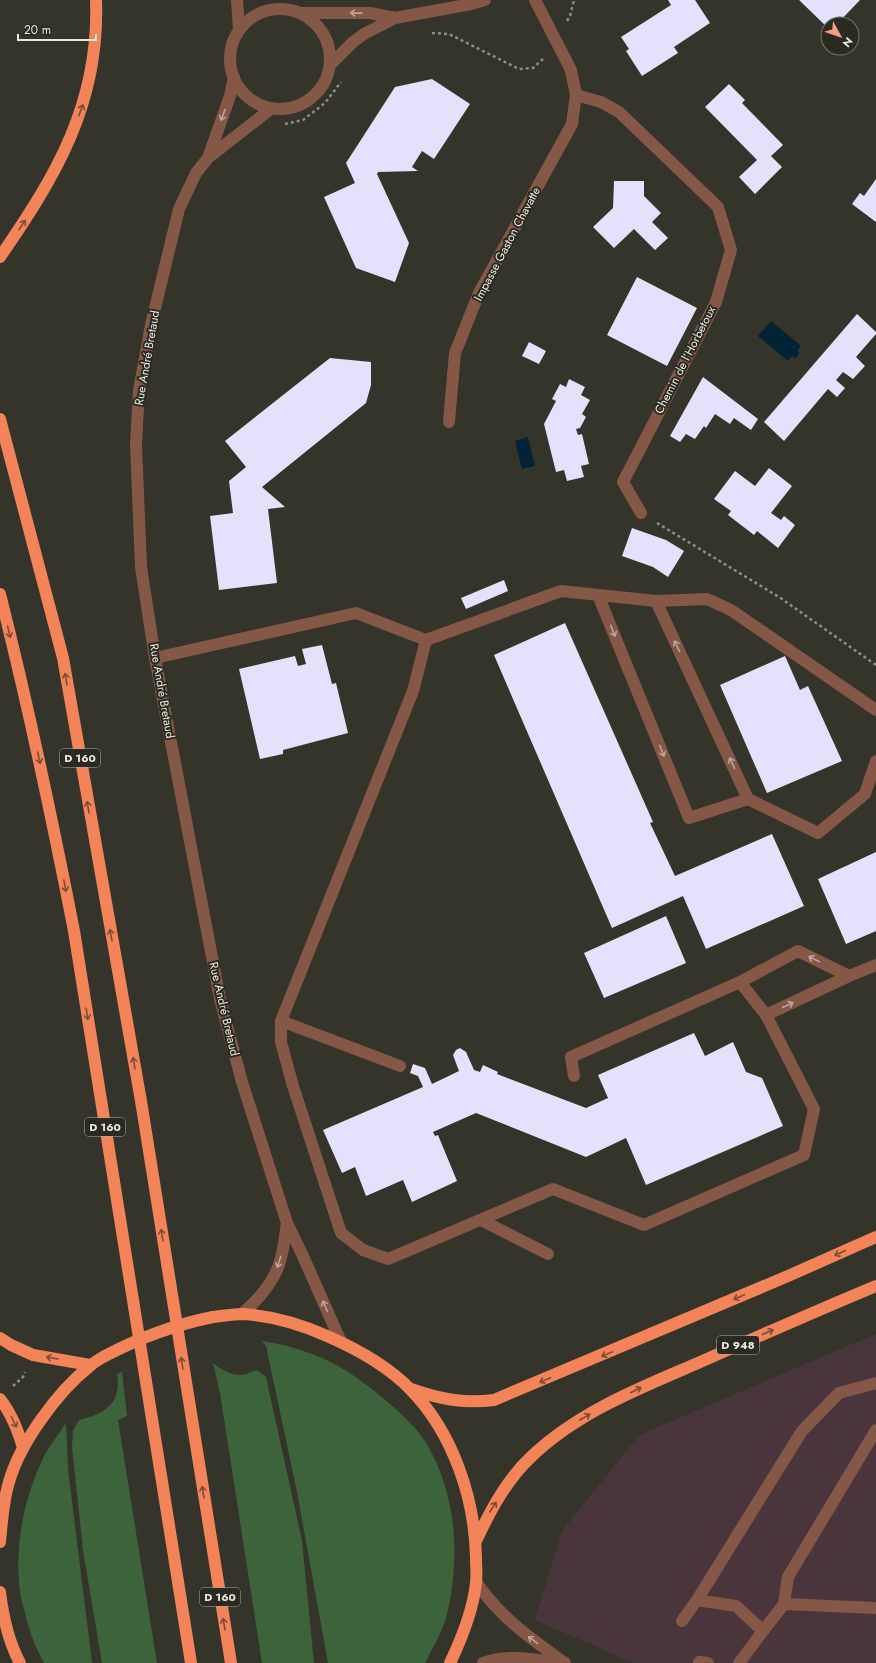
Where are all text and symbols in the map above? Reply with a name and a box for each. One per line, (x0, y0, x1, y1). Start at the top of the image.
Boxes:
one-way arrow (350, 9, 363, 17)
scale bar (18, 16, 96, 42)
north arrow (820, 16, 860, 56)
text: 20 m (24, 21, 51, 39)
text: N (839, 34, 857, 51)
one-way arrow (77, 104, 85, 116)
one-way arrow (219, 108, 227, 120)
street label: Impasse Gaston Chavatte (469, 184, 545, 304)
one-way arrow (18, 220, 26, 231)
street label: Chemin de l’Horbetoux (650, 302, 720, 417)
street label: Rue André Bretaud (130, 309, 164, 407)
one-way arrow (6, 625, 14, 638)
one-way arrow (609, 625, 617, 637)
one-way arrow (673, 640, 680, 652)
street label: Rue André Bretaud (145, 642, 179, 740)
one-way arrow (62, 673, 70, 686)
one-way arrow (659, 745, 666, 757)
road number: D 160 (60, 749, 100, 767)
one-way arrow (35, 752, 43, 765)
one-way arrow (728, 758, 735, 770)
one-way arrow (84, 801, 92, 814)
one-way arrow (61, 879, 69, 892)
one-way arrow (106, 929, 114, 942)
one-way arrow (809, 955, 821, 962)
street label: Rue André Bretaud (204, 960, 244, 1058)
one-way arrow (782, 1001, 794, 1008)
one-way arrow (83, 1007, 91, 1020)
one-way arrow (130, 1057, 138, 1070)
road number: D 160 (85, 1118, 125, 1136)
one-way arrow (158, 1229, 166, 1242)
one-way arrow (835, 1250, 847, 1257)
one-way arrow (275, 1255, 282, 1268)
one-way arrow (734, 1294, 746, 1301)
one-way arrow (321, 1301, 328, 1313)
one-way arrow (761, 1328, 773, 1335)
road number: D 948 (717, 1336, 759, 1354)
one-way arrow (601, 1350, 613, 1358)
one-way arrow (45, 1354, 58, 1362)
one-way arrow (178, 1357, 186, 1370)
one-way arrow (539, 1377, 551, 1384)
one-way arrow (630, 1386, 642, 1393)
one-way arrow (579, 1413, 591, 1421)
one-way arrow (11, 1416, 18, 1428)
one-way arrow (199, 1485, 207, 1498)
one-way arrow (489, 1502, 497, 1513)
road number: D 160 (200, 1588, 240, 1606)
one-way arrow (220, 1618, 228, 1631)
one-way arrow (528, 1635, 539, 1644)

